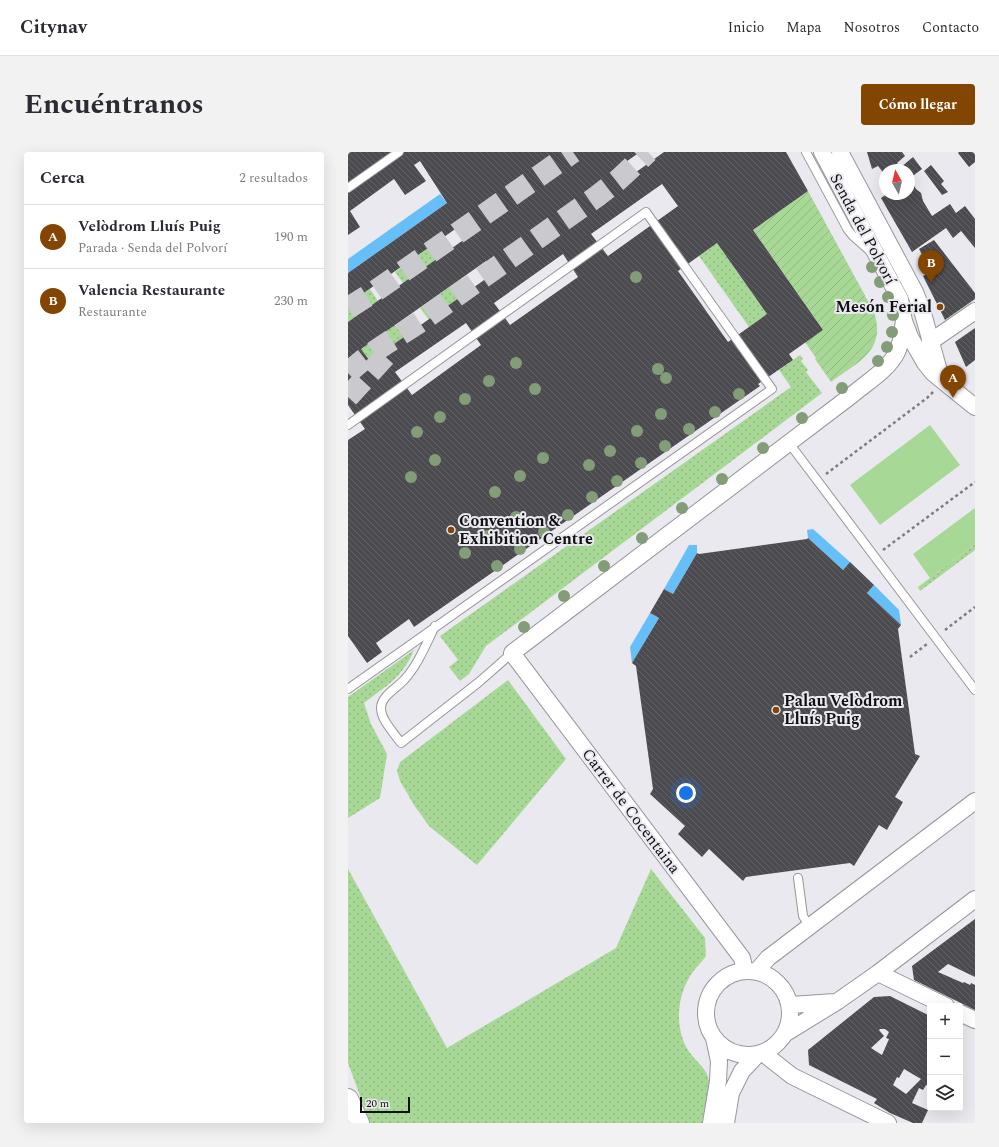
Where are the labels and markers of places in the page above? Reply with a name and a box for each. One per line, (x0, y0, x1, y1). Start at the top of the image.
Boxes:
pin: B (918, 250, 944, 283)
place label: Mesón Ferial (835, 295, 932, 319)
marker: Mesón Ferial (935, 302, 945, 312)
pin: A (940, 365, 966, 398)
place label: Convention & Exhibition Centre (459, 509, 593, 551)
marker: Convention & Exhibition Centre (446, 525, 456, 535)
place label: Palau Velòdrom Lluís Puig (784, 689, 903, 731)
marker: Palau Velòdrom Lluís Puig (771, 705, 781, 715)

